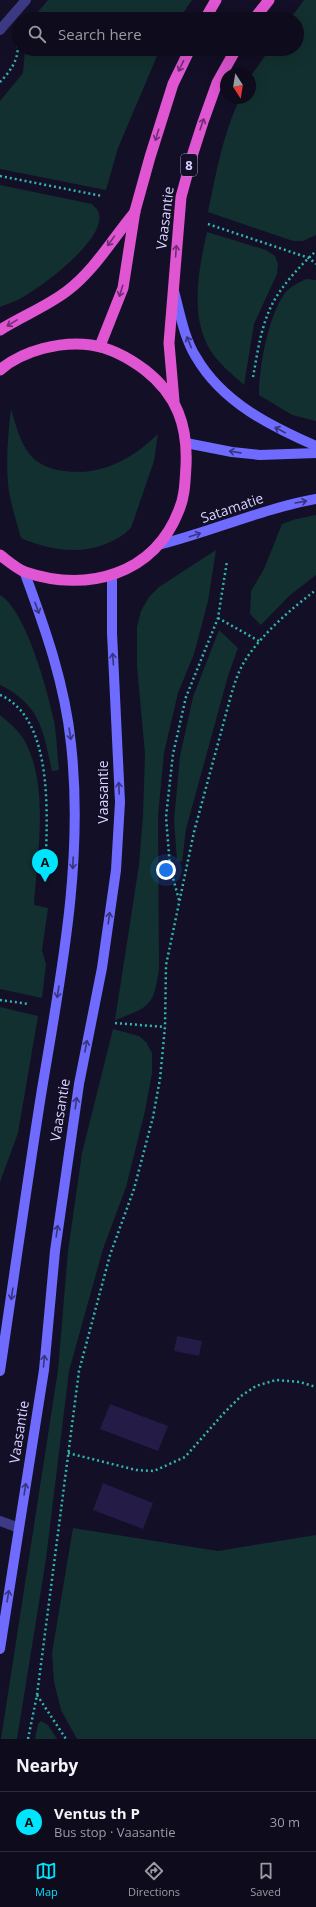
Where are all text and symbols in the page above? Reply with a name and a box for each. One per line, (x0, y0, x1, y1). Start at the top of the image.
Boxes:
search box (12, 12, 304, 56)
icon: search (26, 23, 48, 45)
text: Search here (58, 24, 142, 44)
one-way arrow (177, 60, 184, 72)
north arrow (220, 68, 256, 104)
one-way arrow (199, 118, 207, 130)
one-way arrow (153, 128, 160, 141)
road number: 8 (181, 154, 197, 176)
street label: Vaasantie (151, 185, 178, 251)
one-way arrow (107, 236, 115, 247)
one-way arrow (173, 245, 180, 258)
one-way arrow (117, 284, 125, 296)
one-way arrow (6, 319, 18, 327)
one-way arrow (185, 336, 193, 348)
one-way arrow (275, 426, 287, 433)
one-way arrow (229, 448, 242, 456)
street label: Satamatie (198, 488, 266, 527)
one-way arrow (294, 498, 307, 506)
one-way arrow (189, 531, 201, 539)
one-way arrow (34, 602, 42, 614)
one-way arrow (110, 652, 117, 665)
one-way arrow (66, 727, 74, 740)
street label: Vaasantie (93, 760, 112, 824)
one-way arrow (116, 782, 123, 795)
pin: A (32, 849, 58, 882)
one-way arrow (69, 856, 76, 869)
your location (156, 860, 176, 880)
one-way arrow (105, 912, 113, 925)
one-way arrow (54, 985, 62, 998)
one-way arrow (83, 1040, 91, 1053)
street label: Vaasantie (45, 1077, 74, 1143)
one-way arrow (72, 1097, 80, 1110)
one-way arrow (53, 1225, 61, 1238)
one-way arrow (7, 1287, 15, 1300)
one-way arrow (41, 1355, 48, 1368)
street label: Vaasantie (4, 1399, 33, 1465)
one-way arrow (21, 1483, 29, 1496)
one-way arrow (4, 1590, 12, 1603)
text: Nearby (16, 1754, 78, 1777)
text: Ventus th P (54, 1803, 140, 1823)
text: A (25, 1813, 33, 1831)
text: 30 m (270, 1813, 300, 1831)
text: Bus stop · Vaasantie (54, 1823, 176, 1841)
tab: Map (35, 1860, 58, 1899)
tab: Directions (128, 1860, 180, 1899)
tab: Saved (250, 1860, 281, 1899)

